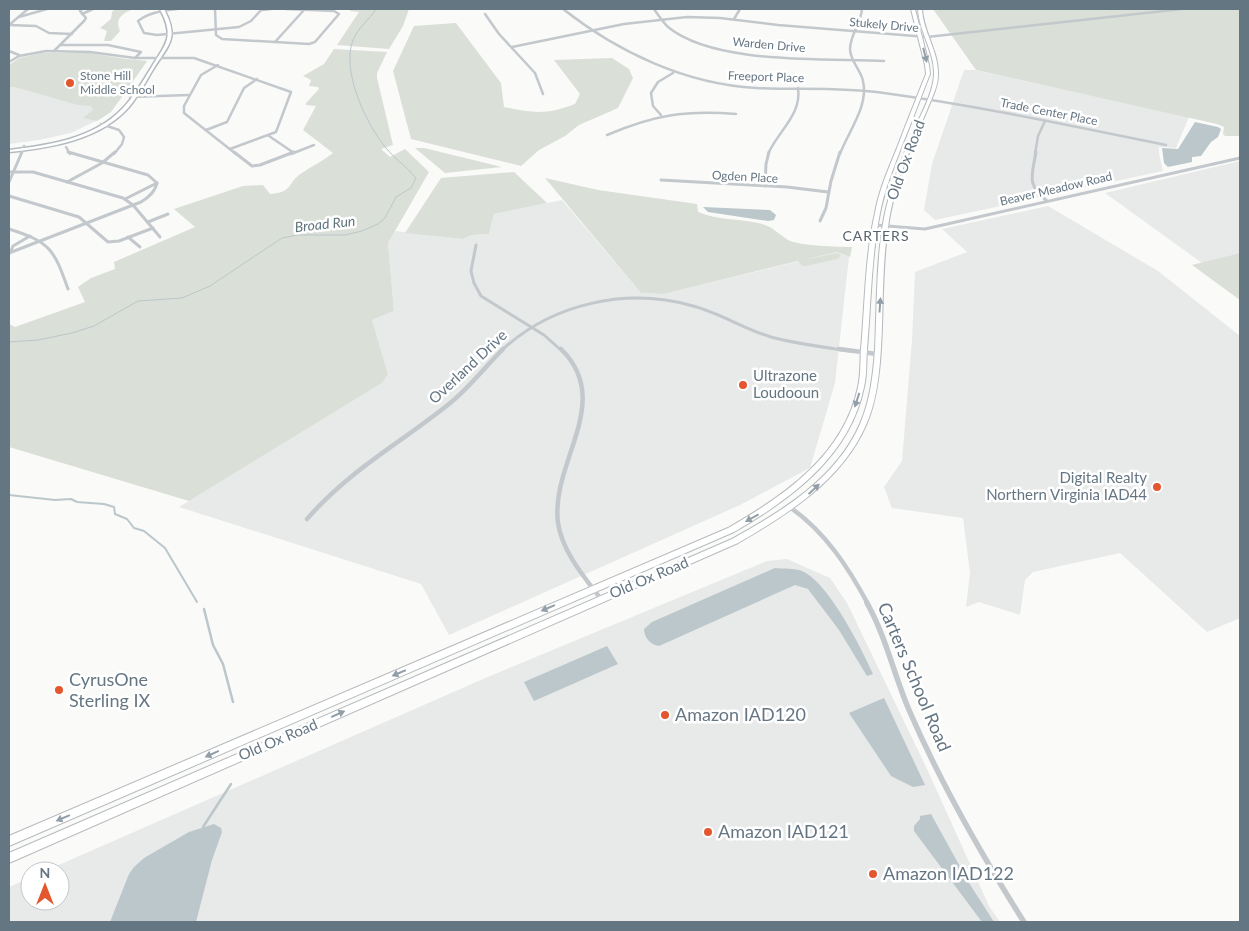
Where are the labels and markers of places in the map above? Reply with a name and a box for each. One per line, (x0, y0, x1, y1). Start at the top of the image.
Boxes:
place label: Stone Hill Middle School (80, 68, 155, 97)
marker: Stone Hill Middle School (64, 77, 76, 89)
place label: Ultrazone Loudooun (753, 366, 819, 401)
marker: Ultrazone Loudooun (737, 379, 749, 391)
place label: Digital Realty Northern Virginia IAD44 (986, 468, 1147, 503)
marker: Digital Realty Northern Virginia IAD44 (1151, 481, 1163, 493)
place label: CyrusOne Sterling IX (69, 668, 150, 711)
marker: CyrusOne Sterling IX (53, 684, 65, 696)
place label: Amazon IAD120 (675, 703, 806, 725)
marker: Amazon IAD120 (659, 709, 671, 721)
place label: Amazon IAD121 (718, 820, 849, 842)
marker: Amazon IAD121 (702, 826, 714, 838)
place label: Amazon IAD122 (883, 862, 1014, 884)
marker: Amazon IAD122 (867, 868, 879, 880)

